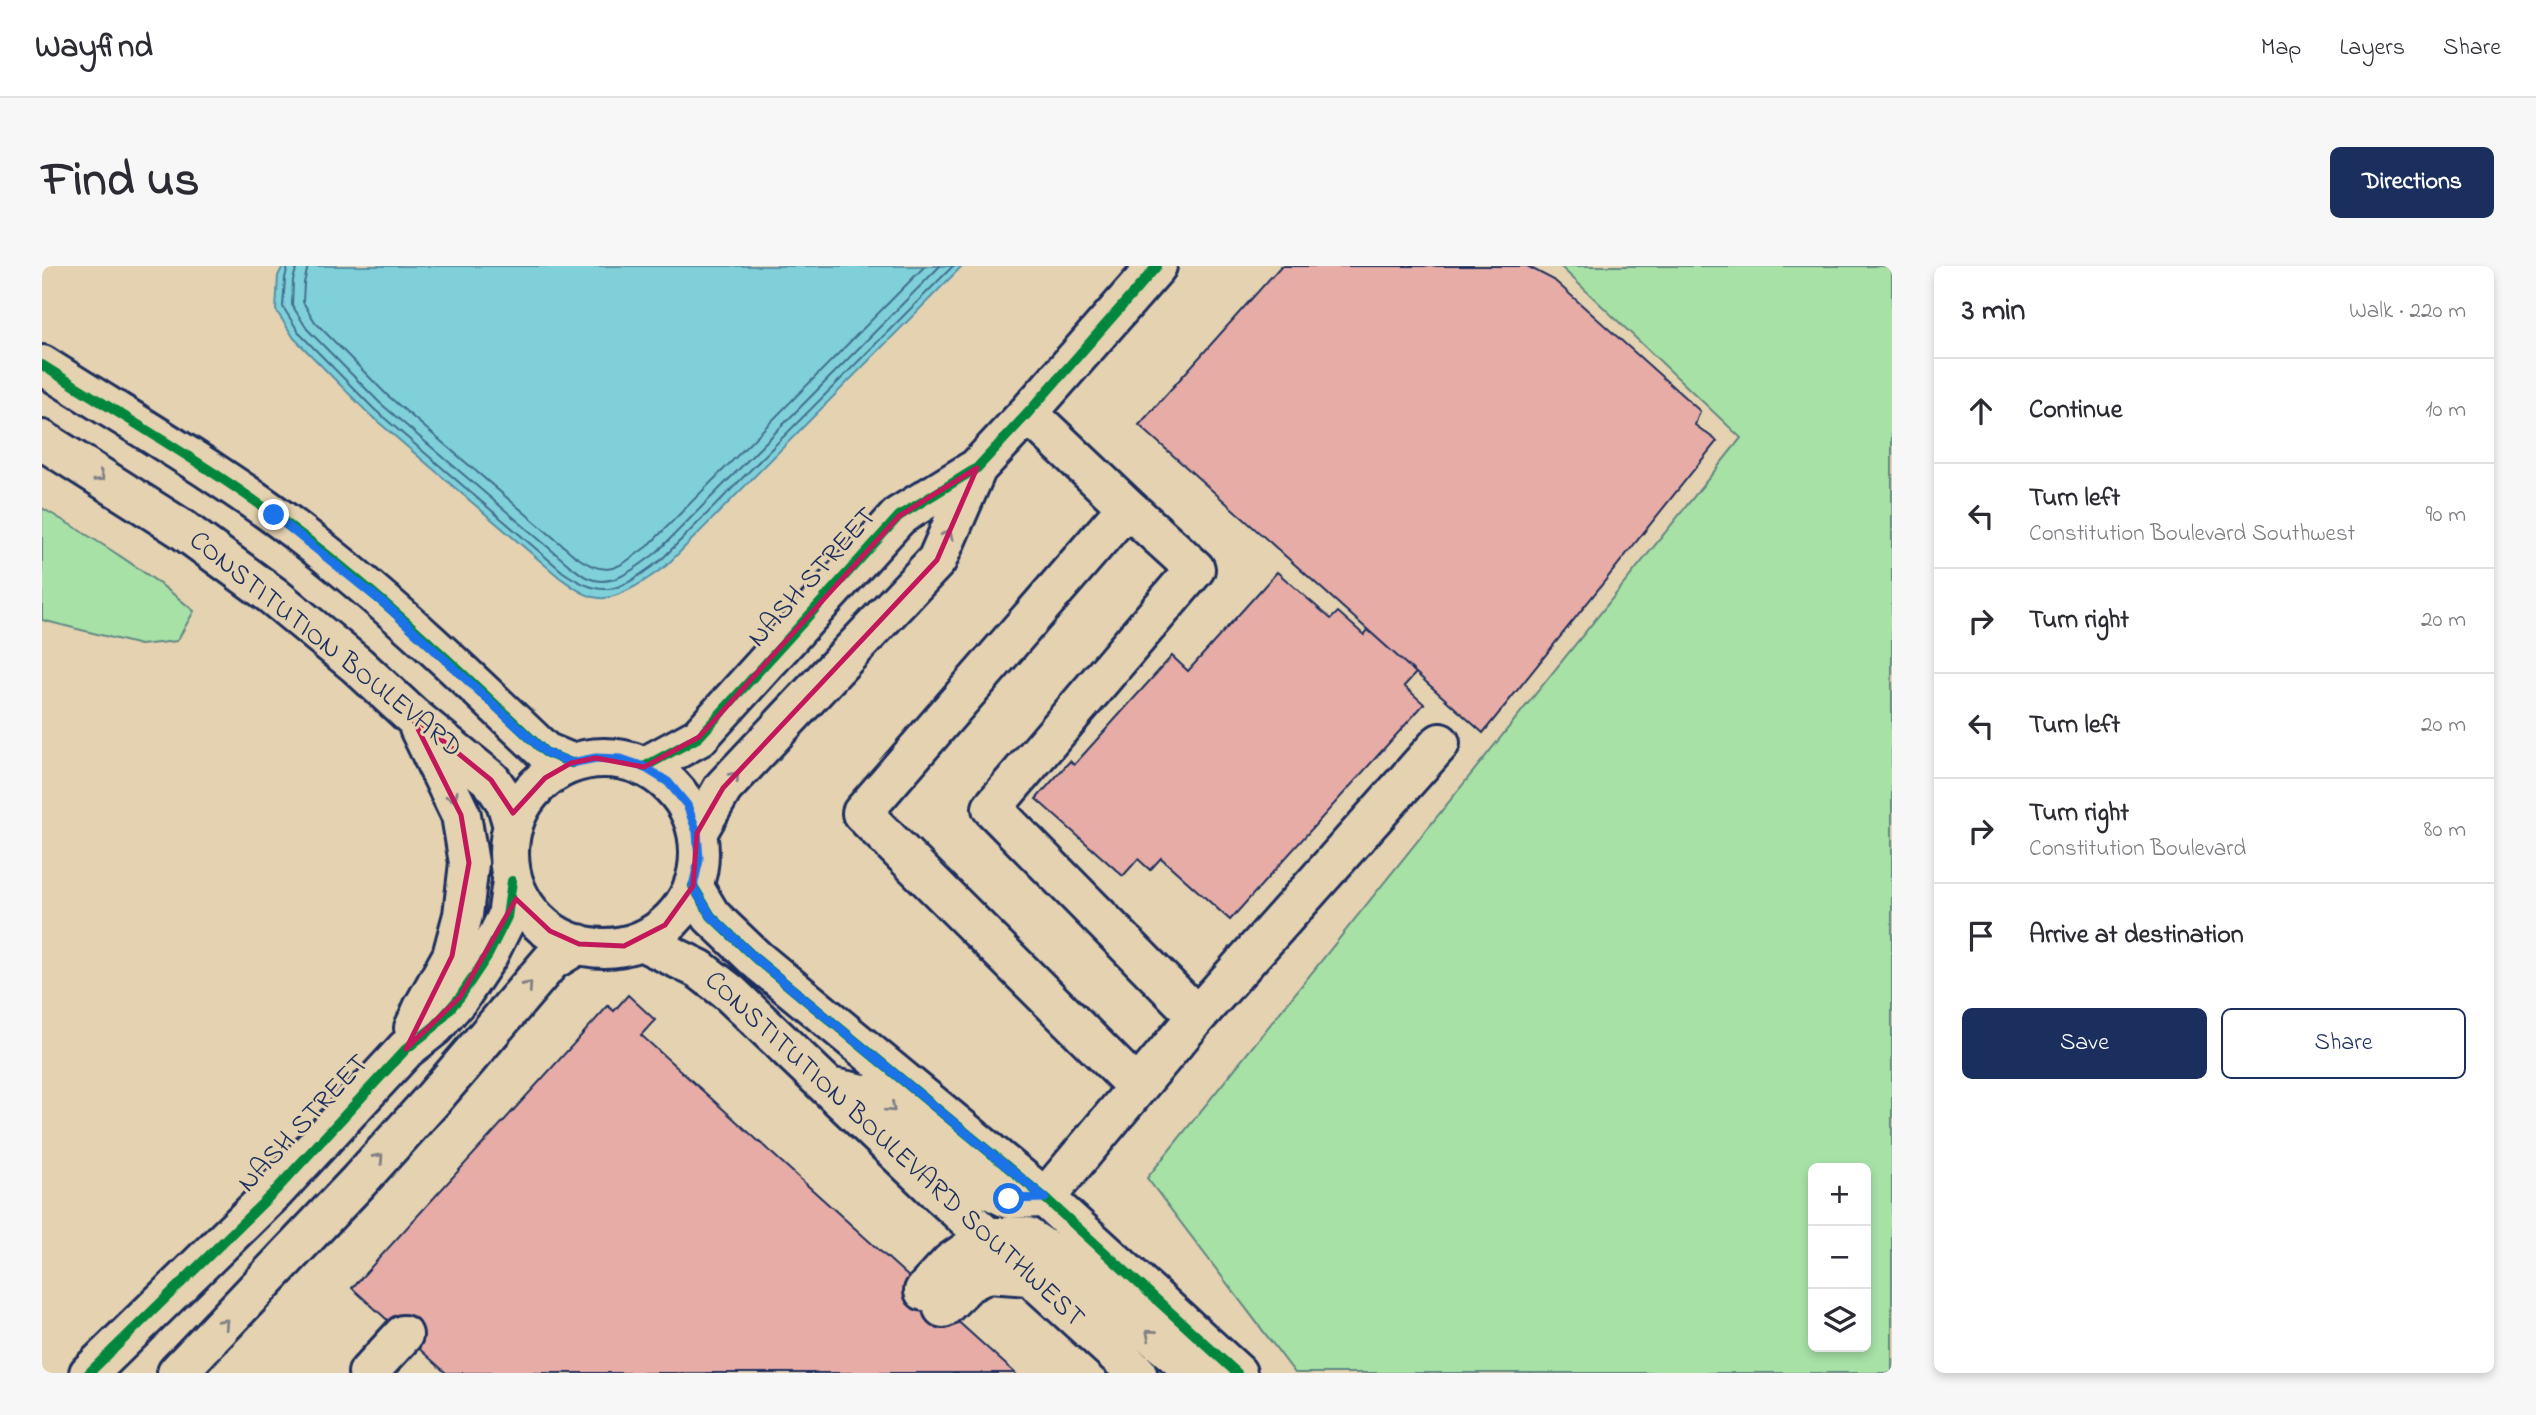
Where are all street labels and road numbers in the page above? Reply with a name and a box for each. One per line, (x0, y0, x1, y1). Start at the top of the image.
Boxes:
street label: NASH STREET (739, 499, 887, 657)
street label: CONSTITUTION BOULEVARD (179, 522, 471, 768)
street label: CONSTITUTION BOULEVARD SOUTHWEST (694, 962, 1094, 1338)
street label: NASH STREET (229, 1045, 379, 1203)

